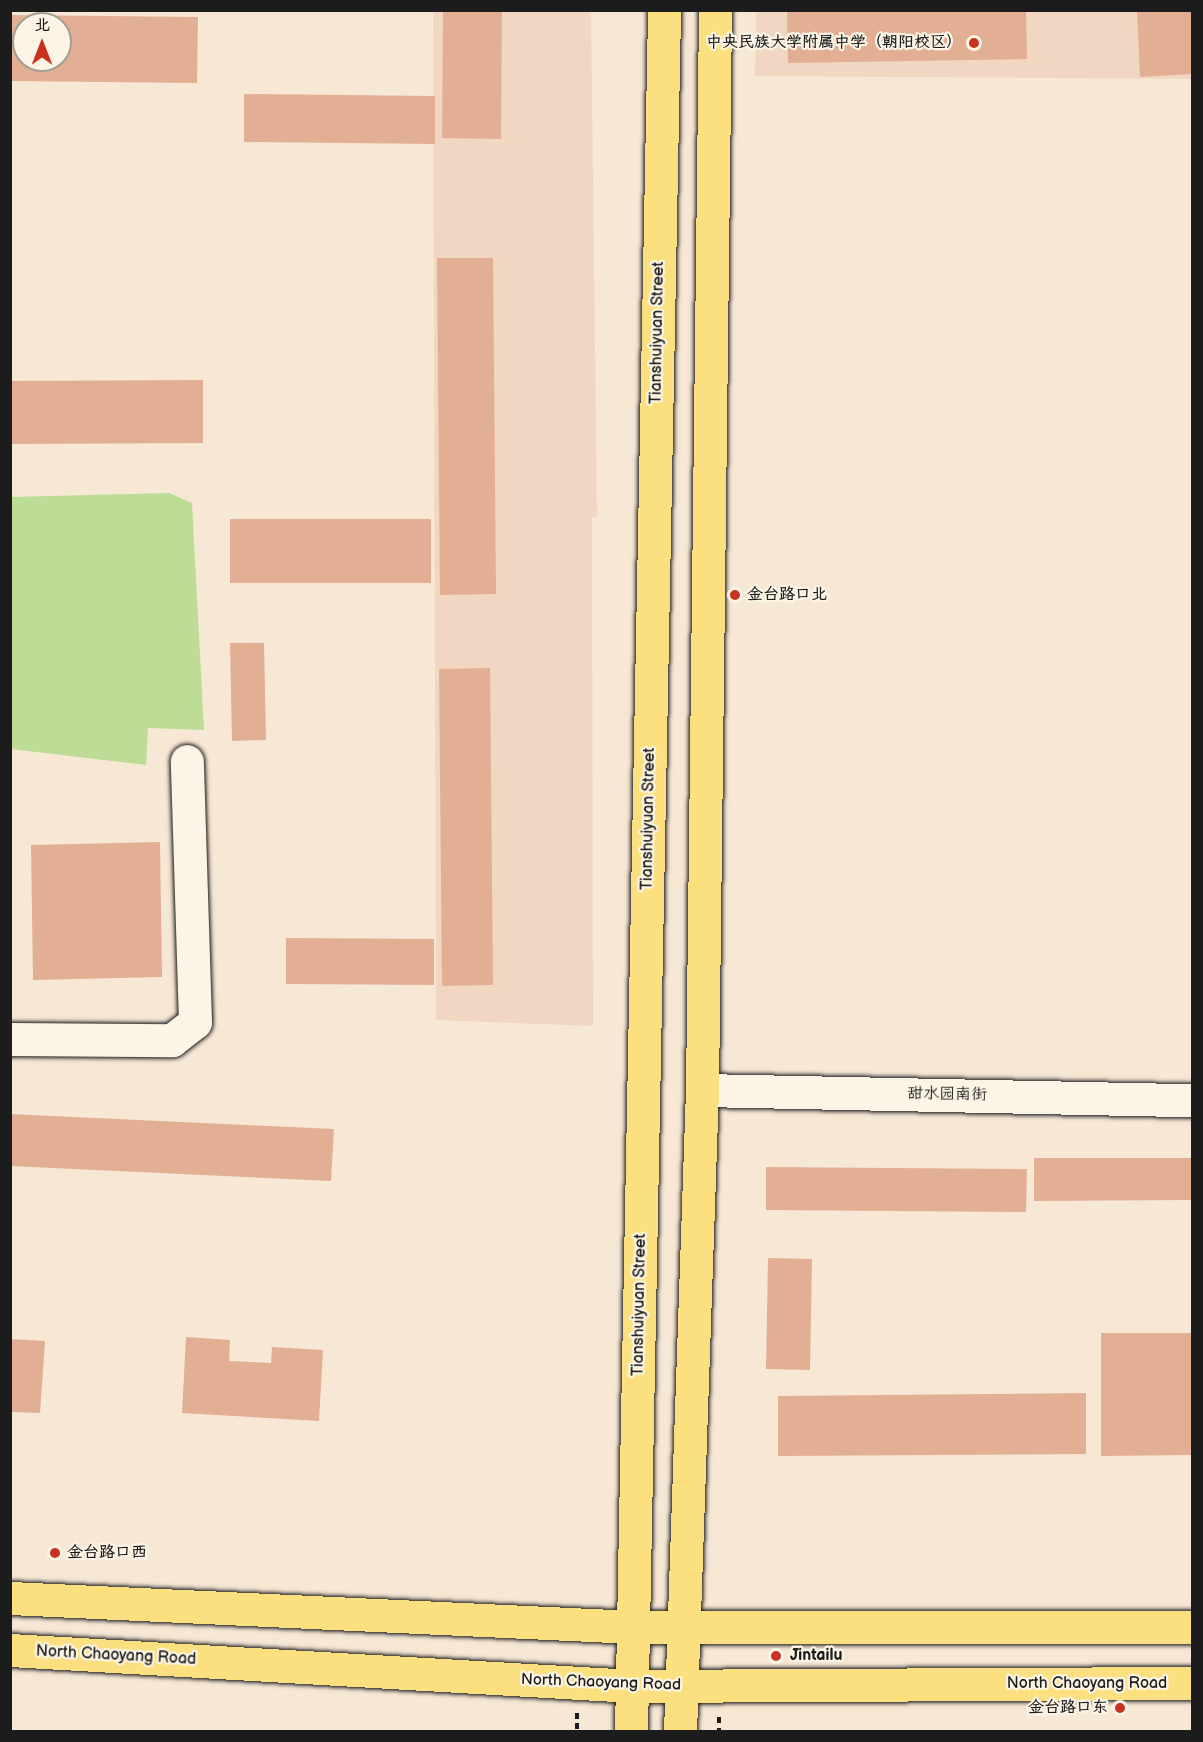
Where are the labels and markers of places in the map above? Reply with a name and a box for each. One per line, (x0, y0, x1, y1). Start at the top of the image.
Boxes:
place label: 中央民族大学附属中学（朝阳校区） (706, 33, 962, 53)
marker: 中央民族大学附属中学（朝阳校区） (967, 36, 981, 50)
place label: 金台路口北 (747, 585, 827, 605)
marker: 金台路口北 (728, 588, 742, 602)
place label: 金台路口西 (67, 1543, 147, 1563)
marker: 金台路口西 (48, 1546, 62, 1560)
place label: Jintailu (790, 1646, 842, 1666)
marker: Jintailu (767, 1647, 785, 1665)
place label: 金台路口东 (1028, 1698, 1108, 1718)
marker: 金台路口东 (1113, 1701, 1127, 1715)

